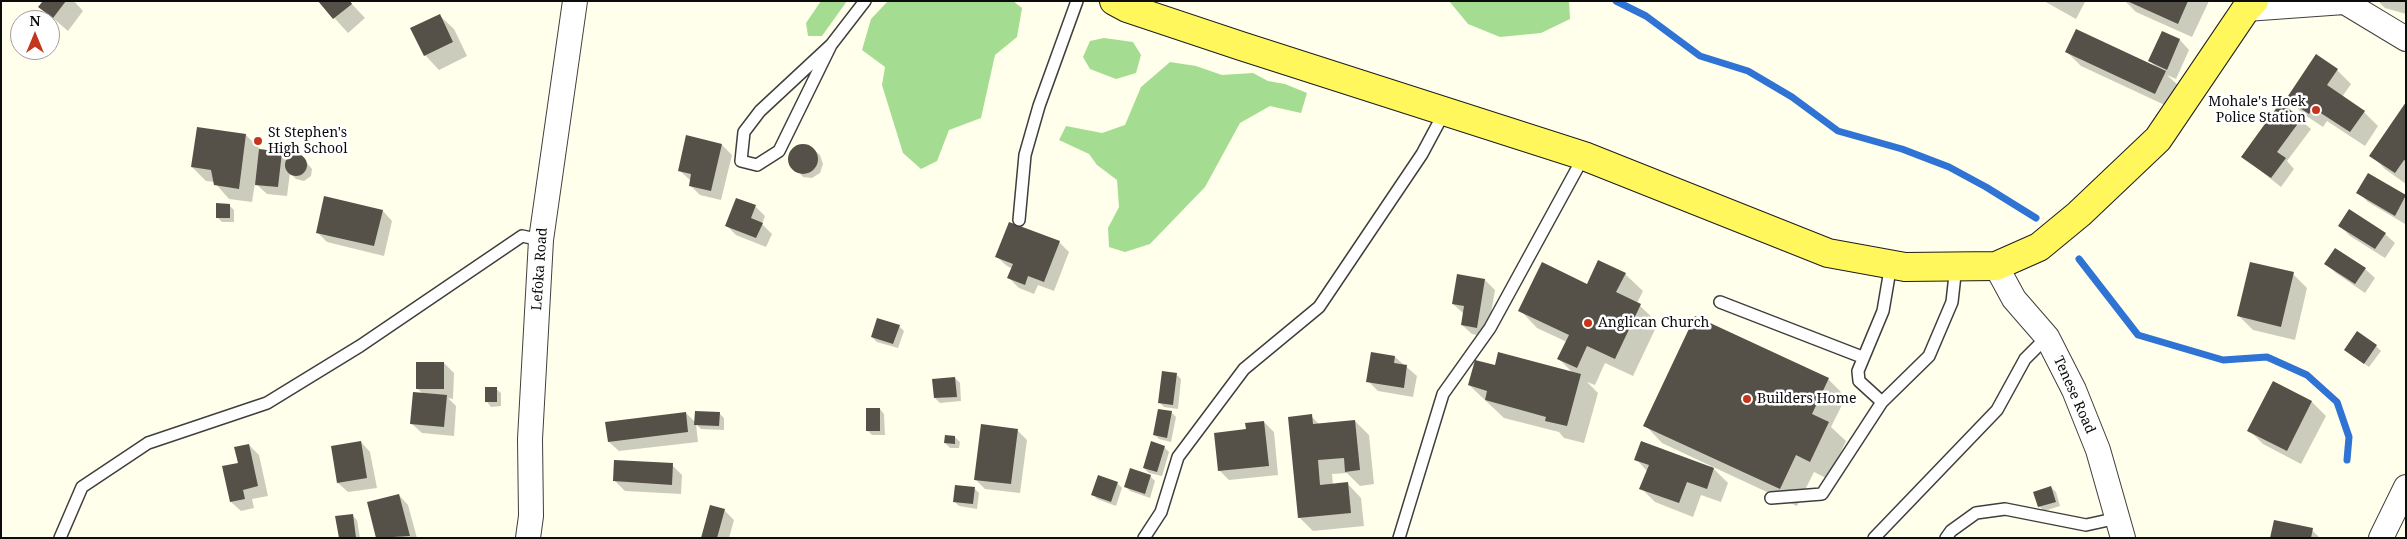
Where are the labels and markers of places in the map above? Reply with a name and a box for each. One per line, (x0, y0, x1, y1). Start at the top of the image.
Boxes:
place label: Mohale's Hoek Police Station (2208, 94, 2306, 126)
marker: Mohale's Hoek Police Station (2310, 104, 2322, 116)
place label: St Stephen's High School (268, 125, 348, 158)
marker: St Stephen's High School (252, 135, 264, 147)
place label: Anglican Church (1598, 315, 1709, 331)
marker: Anglican Church (1582, 317, 1594, 329)
place label: Builders Home (1757, 391, 1856, 407)
marker: Builders Home (1741, 393, 1753, 405)

